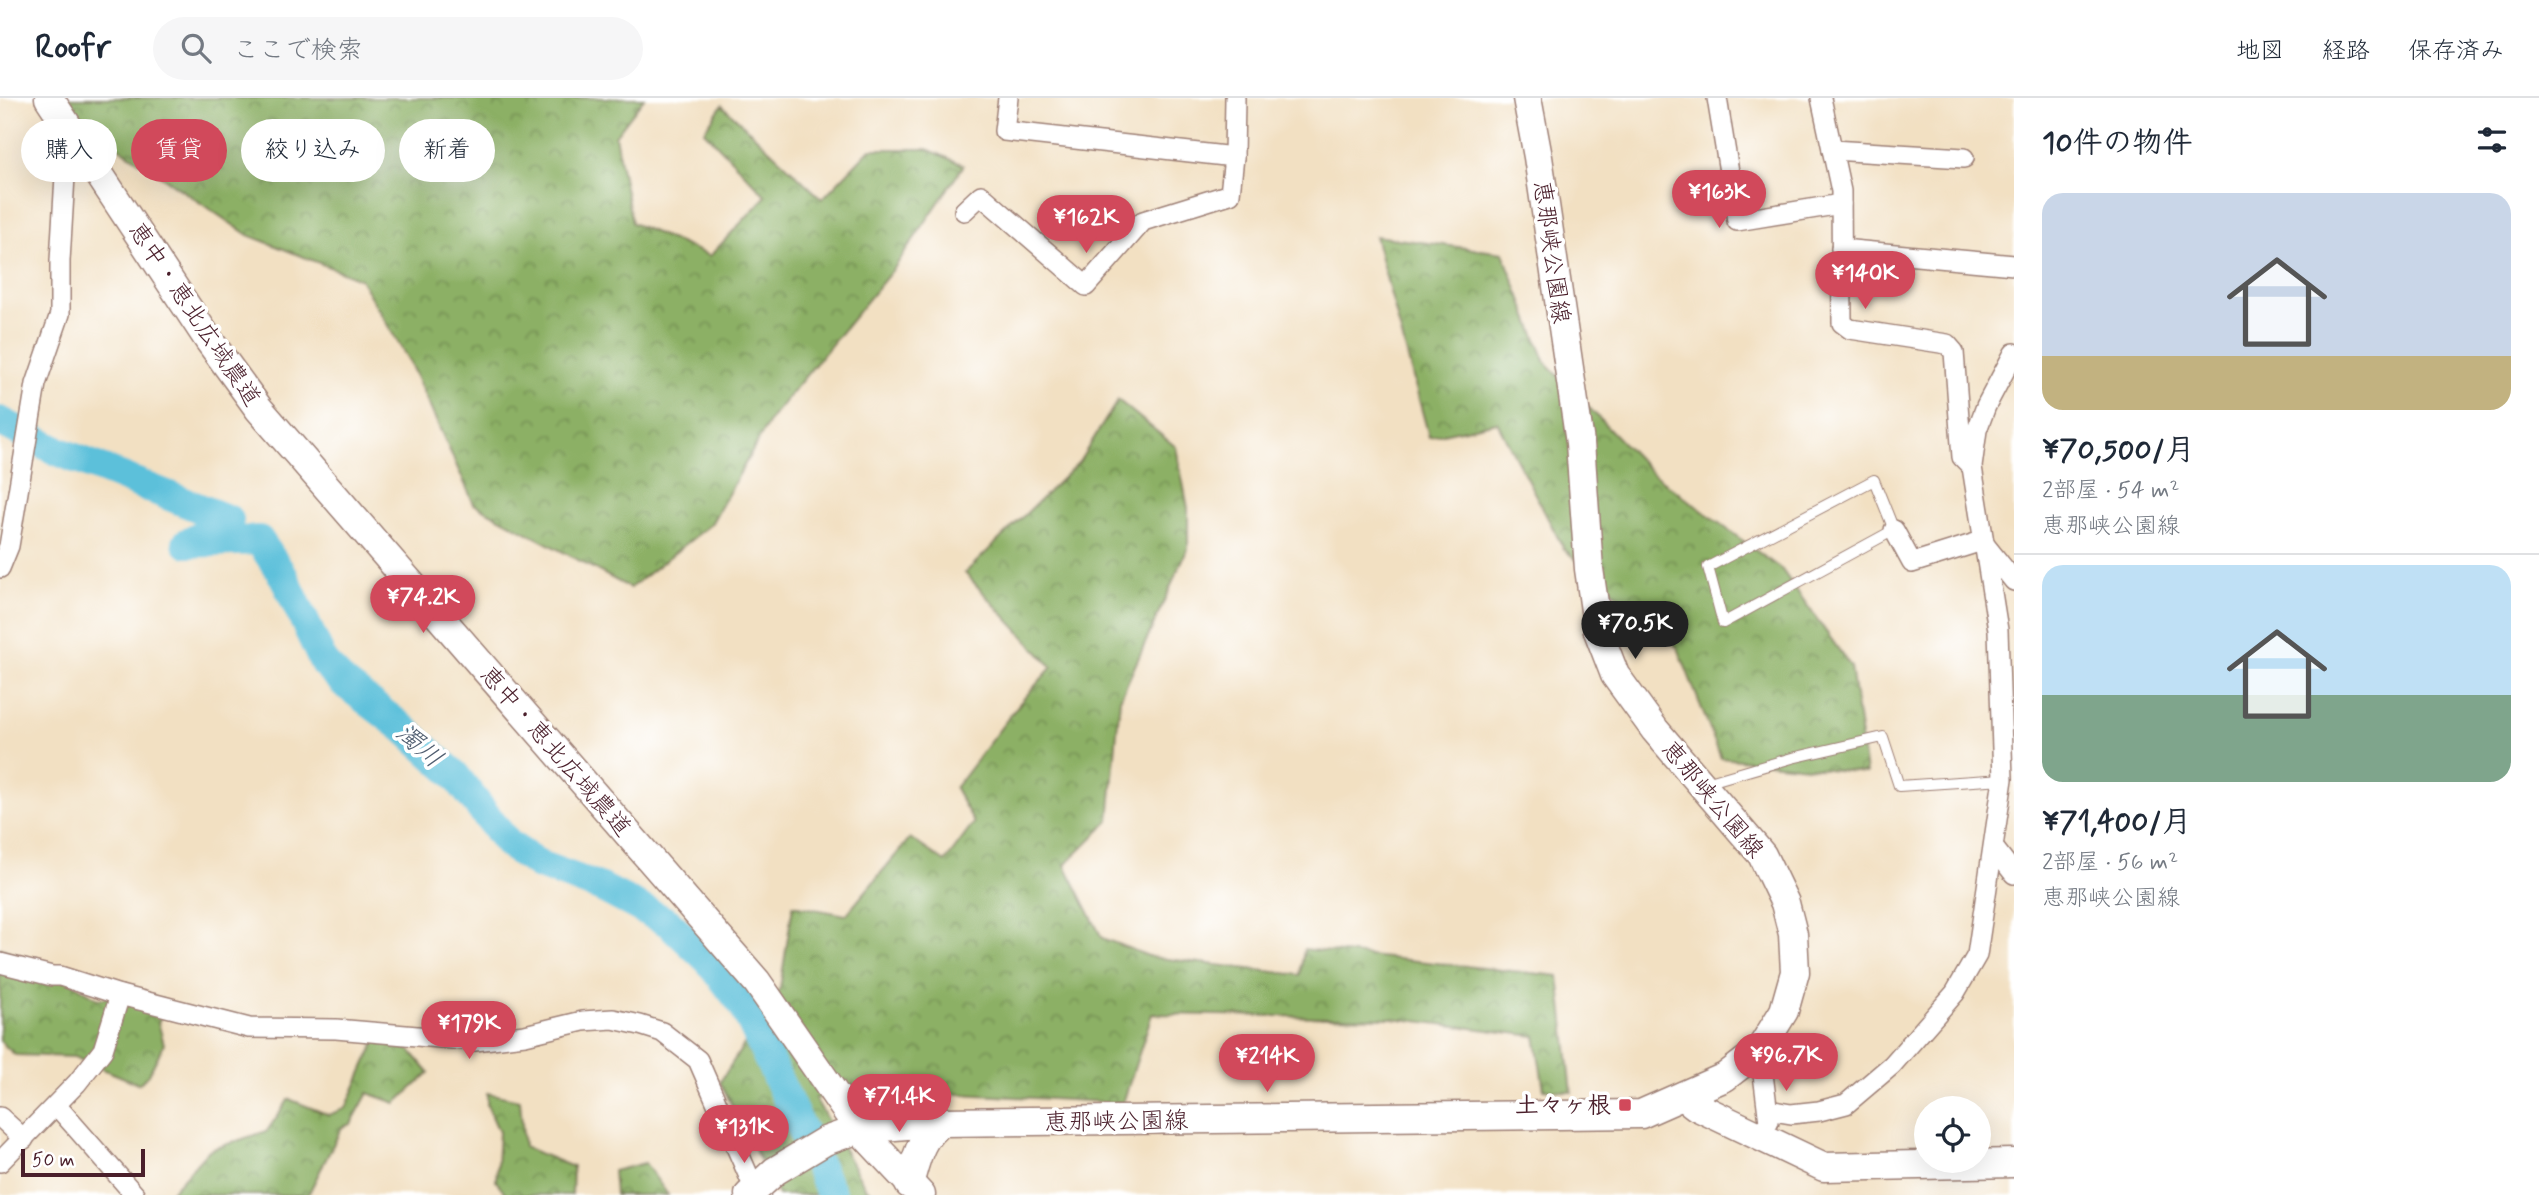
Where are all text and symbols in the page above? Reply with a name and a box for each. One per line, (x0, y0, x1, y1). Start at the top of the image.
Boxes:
search box (153, 17, 643, 80)
text: Roofr (35, 26, 111, 70)
icon: search (177, 29, 215, 67)
text: ここで検索 (233, 34, 363, 68)
text: 地図 (2236, 36, 2284, 67)
text: 経路 (2322, 36, 2370, 67)
text: 保存済み (2408, 36, 2504, 67)
chip: 購入 (21, 119, 117, 182)
chip: 賃貸 (131, 119, 227, 182)
chip: 絞り込み (241, 119, 385, 182)
chip: 新着 (399, 119, 495, 182)
icon: filters (2473, 121, 2511, 159)
text: 10件の物件 (2042, 124, 2193, 163)
pin: ¥163K (1670, 170, 1768, 230)
text: ¥163K (1688, 178, 1750, 208)
street label: 恵那峡公園線 (1525, 179, 1576, 326)
pin: ¥162K (1037, 195, 1135, 255)
text: ¥162K (1053, 203, 1119, 233)
street label: 恵中・恵北広域農道 (121, 217, 267, 413)
icon: home (2214, 239, 2340, 365)
pin: ¥140K (1816, 252, 1914, 311)
text: ¥140K (1831, 259, 1899, 289)
text: ¥70,500/月 (2042, 431, 2195, 470)
text: 2部屋 · 54 m² (2042, 476, 2179, 506)
text: 恵那峡公園線 (2042, 512, 2180, 542)
pin: ¥74.2K (366, 575, 480, 635)
text: ¥74.2K (386, 583, 460, 613)
pin: ¥70.5K (1578, 602, 1692, 661)
text: ¥70.5K (1597, 609, 1673, 639)
icon: home (2214, 611, 2340, 737)
street label: 恵中・恵北広域農道 (472, 660, 637, 844)
water label: 濁川 (388, 717, 449, 776)
street label: 恵那峡公園線 (1654, 735, 1770, 865)
text: ¥71,400/月 (2042, 803, 2192, 842)
text: 2部屋 · 56 m² (2042, 848, 2178, 878)
text: 恵那峡公園線 (2042, 884, 2180, 914)
pin: ¥179K (420, 1002, 518, 1061)
text: ¥179K (437, 1009, 501, 1039)
pin: ¥214K (1218, 1034, 1316, 1094)
pin: ¥96.7K (1729, 1034, 1843, 1093)
text: ¥96.7K (1750, 1041, 1822, 1071)
text: ¥214K (1235, 1042, 1299, 1072)
pin: ¥71.4K (842, 1074, 956, 1134)
text: ¥71.4K (863, 1082, 935, 1112)
place label: 土々ヶ根 (1515, 1091, 1611, 1122)
map controls (1914, 1096, 1991, 1173)
button: locate (1914, 1096, 1991, 1173)
marker: 土々ヶ根 (1617, 1097, 1633, 1113)
pin: ¥131K (695, 1105, 793, 1165)
street label: 恵那峡公園線 (1044, 1106, 1188, 1139)
text: ¥131K (715, 1113, 773, 1143)
scale bar (21, 1146, 145, 1178)
text: 50 m (32, 1148, 75, 1173)

